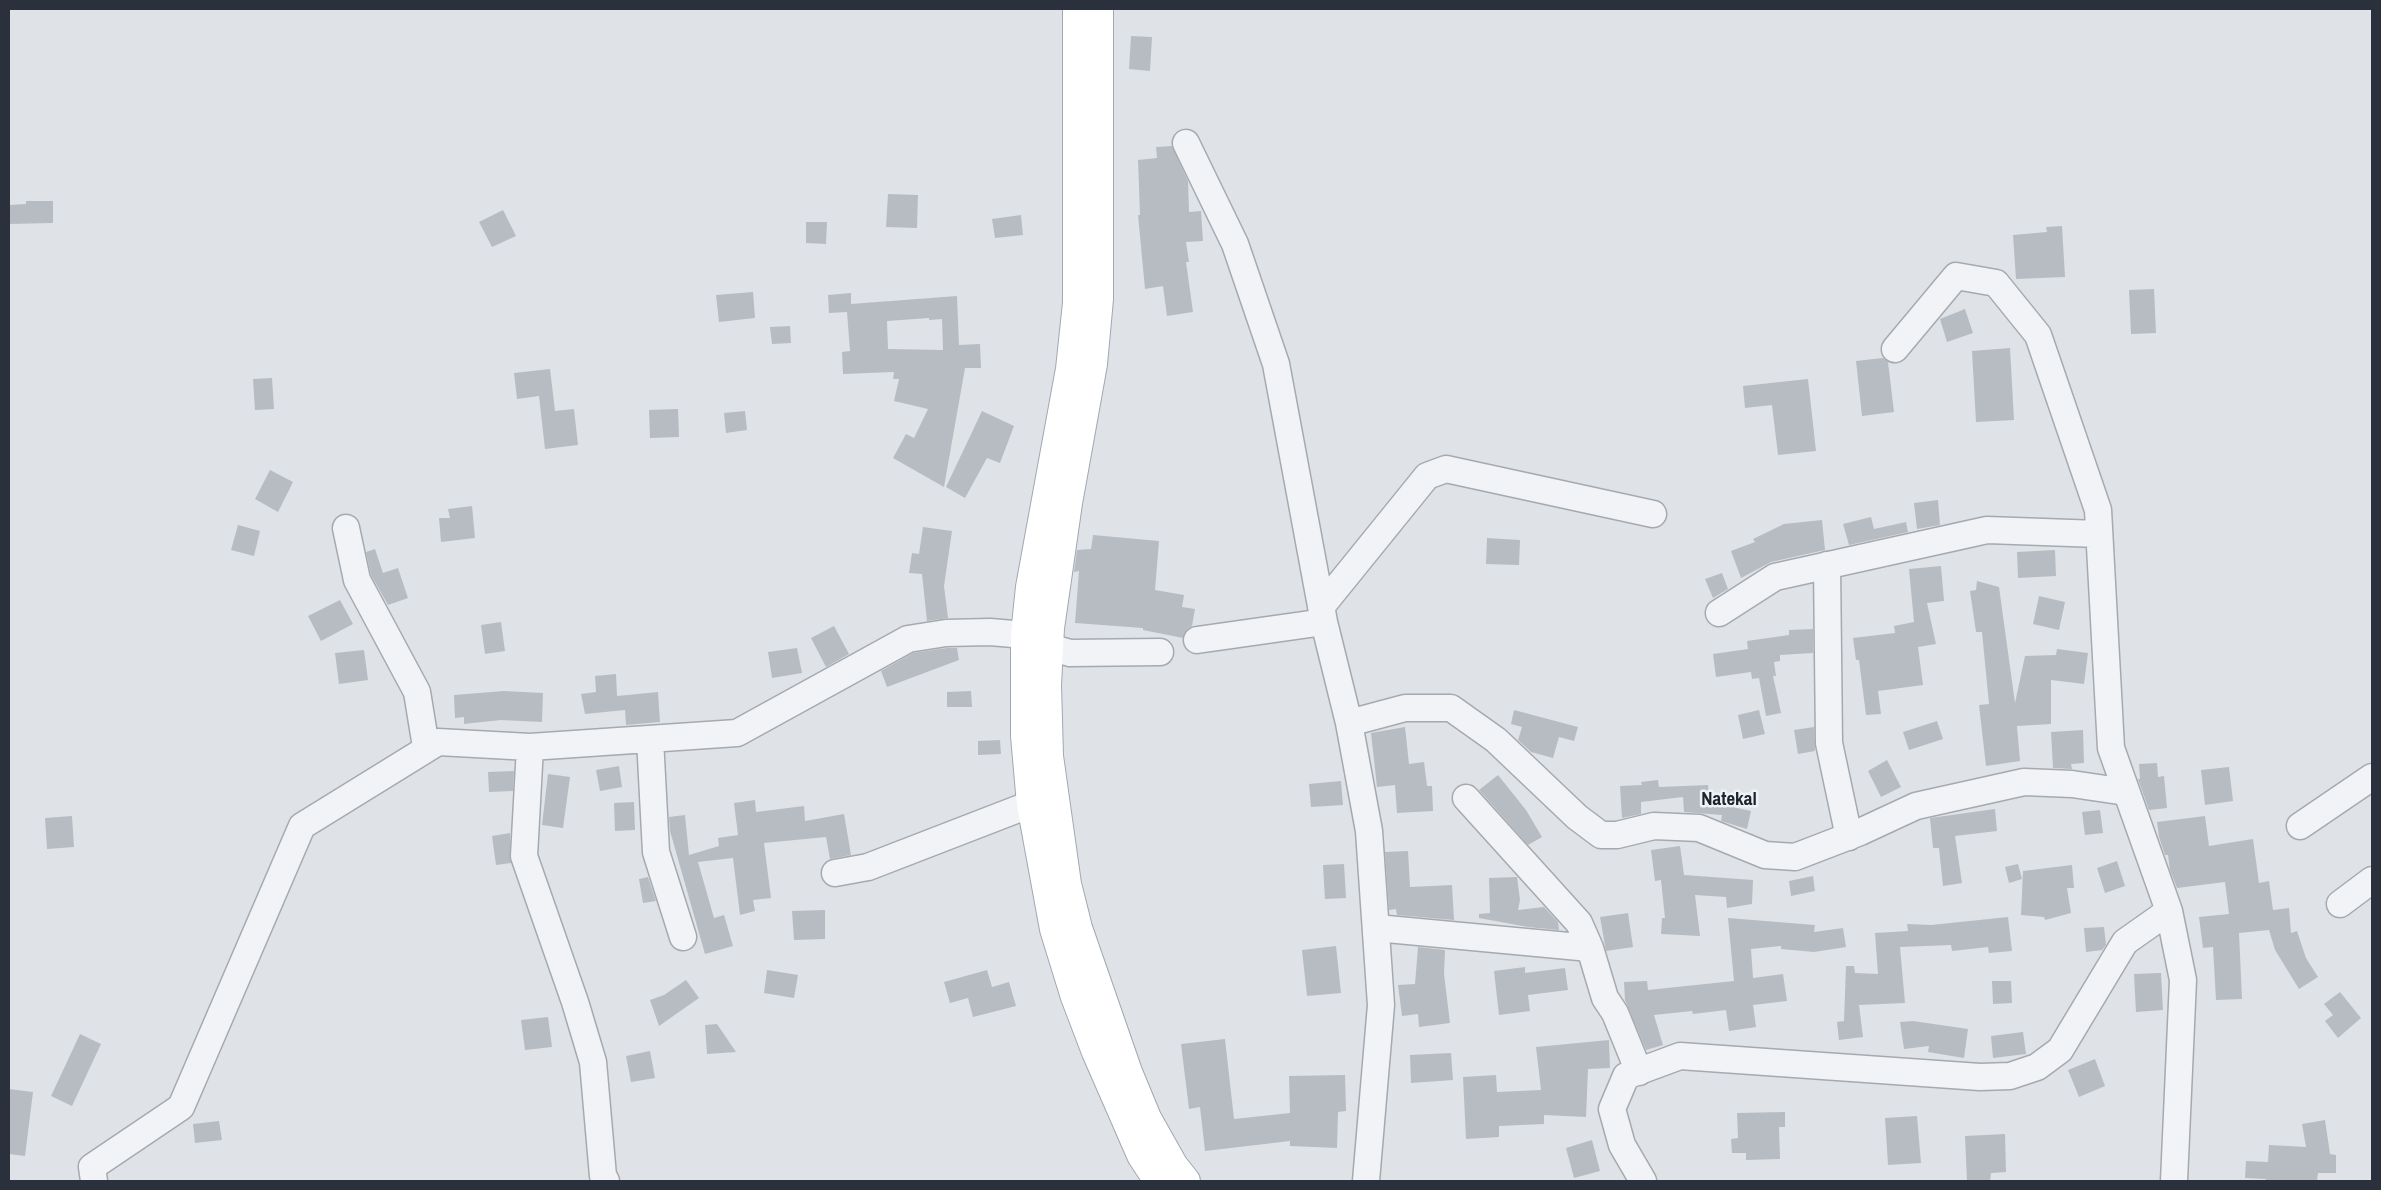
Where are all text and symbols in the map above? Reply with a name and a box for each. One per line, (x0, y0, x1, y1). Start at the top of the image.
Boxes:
district label: Natekal (1701, 789, 1757, 811)

